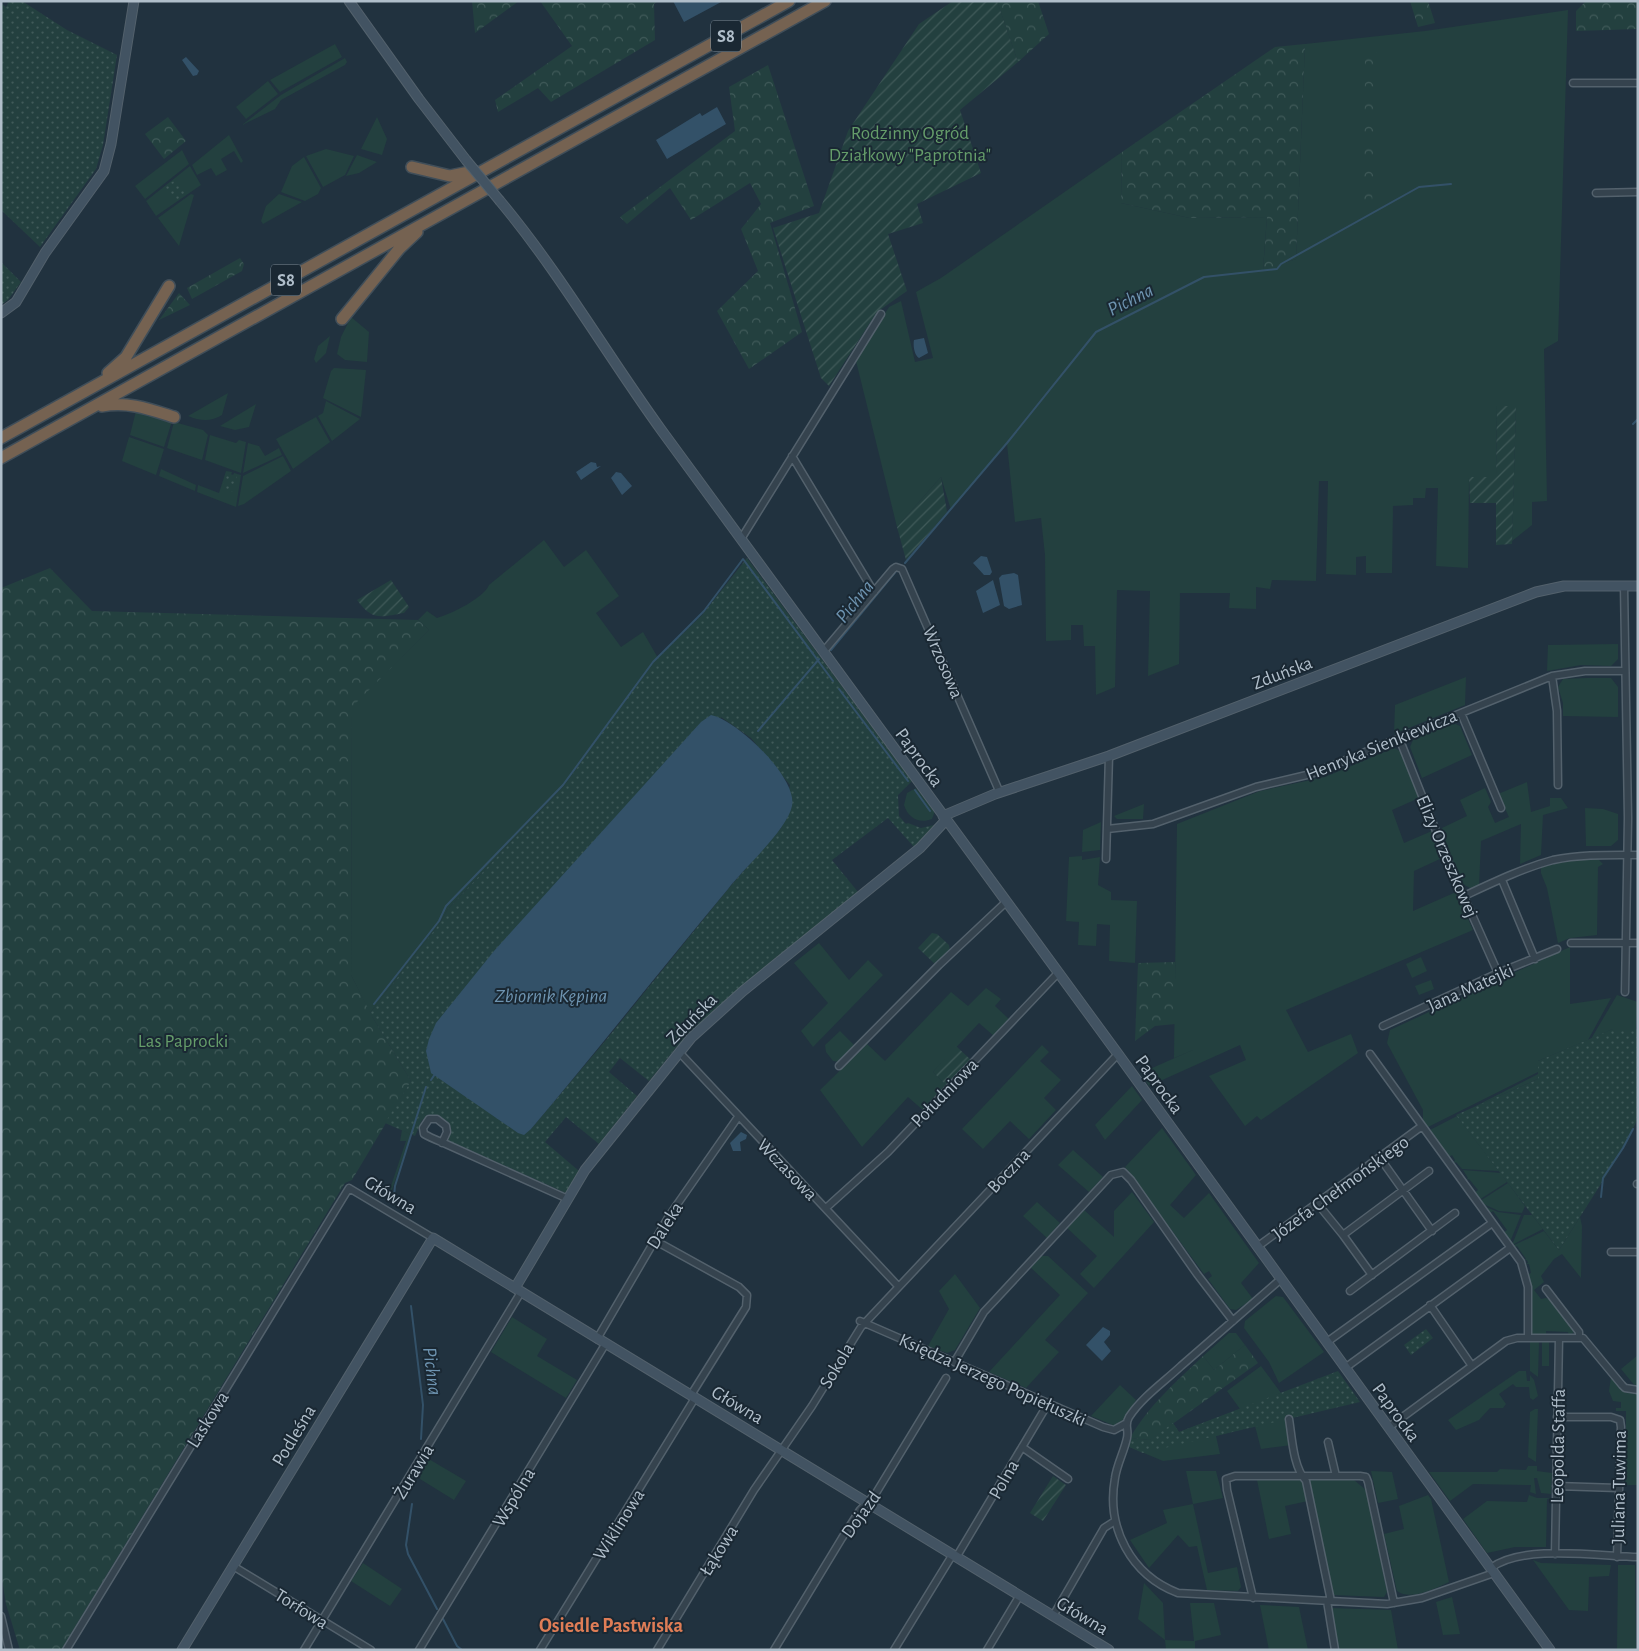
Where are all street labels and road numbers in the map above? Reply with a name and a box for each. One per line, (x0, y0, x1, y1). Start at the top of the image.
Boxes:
road number: S8 (711, 20, 741, 52)
road number: S8 (271, 264, 301, 296)
street label: Wrzosowa (919, 624, 966, 702)
street label: Zduńska (1250, 653, 1315, 694)
street label: Henryka Sienkiewicza (1303, 706, 1460, 784)
street label: Paprocka (891, 725, 946, 791)
street label: Elizy Orzeszkowej (1412, 793, 1481, 920)
street label: Jana Matejki (1425, 961, 1517, 1016)
street label: Zduńska (663, 990, 721, 1048)
street label: Paprocka (1131, 1052, 1186, 1118)
street label: Południowa (908, 1055, 982, 1131)
street label: Józefa Chełmońskiego (1269, 1132, 1413, 1244)
street label: Wczasowa (753, 1136, 821, 1205)
street label: Boczna (984, 1145, 1034, 1197)
street label: Główna (361, 1173, 420, 1218)
street label: Daleka (644, 1199, 687, 1253)
street label: Księdza Jerzego Popiełuszki (896, 1330, 1089, 1430)
street label: Sokola (817, 1340, 858, 1392)
street label: Paprocka (1368, 1380, 1423, 1446)
street label: Główna (708, 1383, 767, 1428)
street label: Laskowa (184, 1388, 233, 1451)
street label: Leopolda Staffa (1548, 1388, 1569, 1504)
street label: Podleśna (269, 1402, 320, 1470)
street label: Juliana Tuwima (1609, 1430, 1630, 1544)
street label: Żurawia (390, 1441, 438, 1502)
street label: Polna (986, 1457, 1023, 1503)
street label: Wspólna (489, 1465, 539, 1531)
street label: Wiklinowa (590, 1486, 649, 1564)
street label: Dojazd (838, 1488, 885, 1542)
street label: Łąkowa (696, 1522, 742, 1579)
street label: Torfowa (271, 1586, 331, 1633)
street label: Główna (1053, 1594, 1112, 1639)

